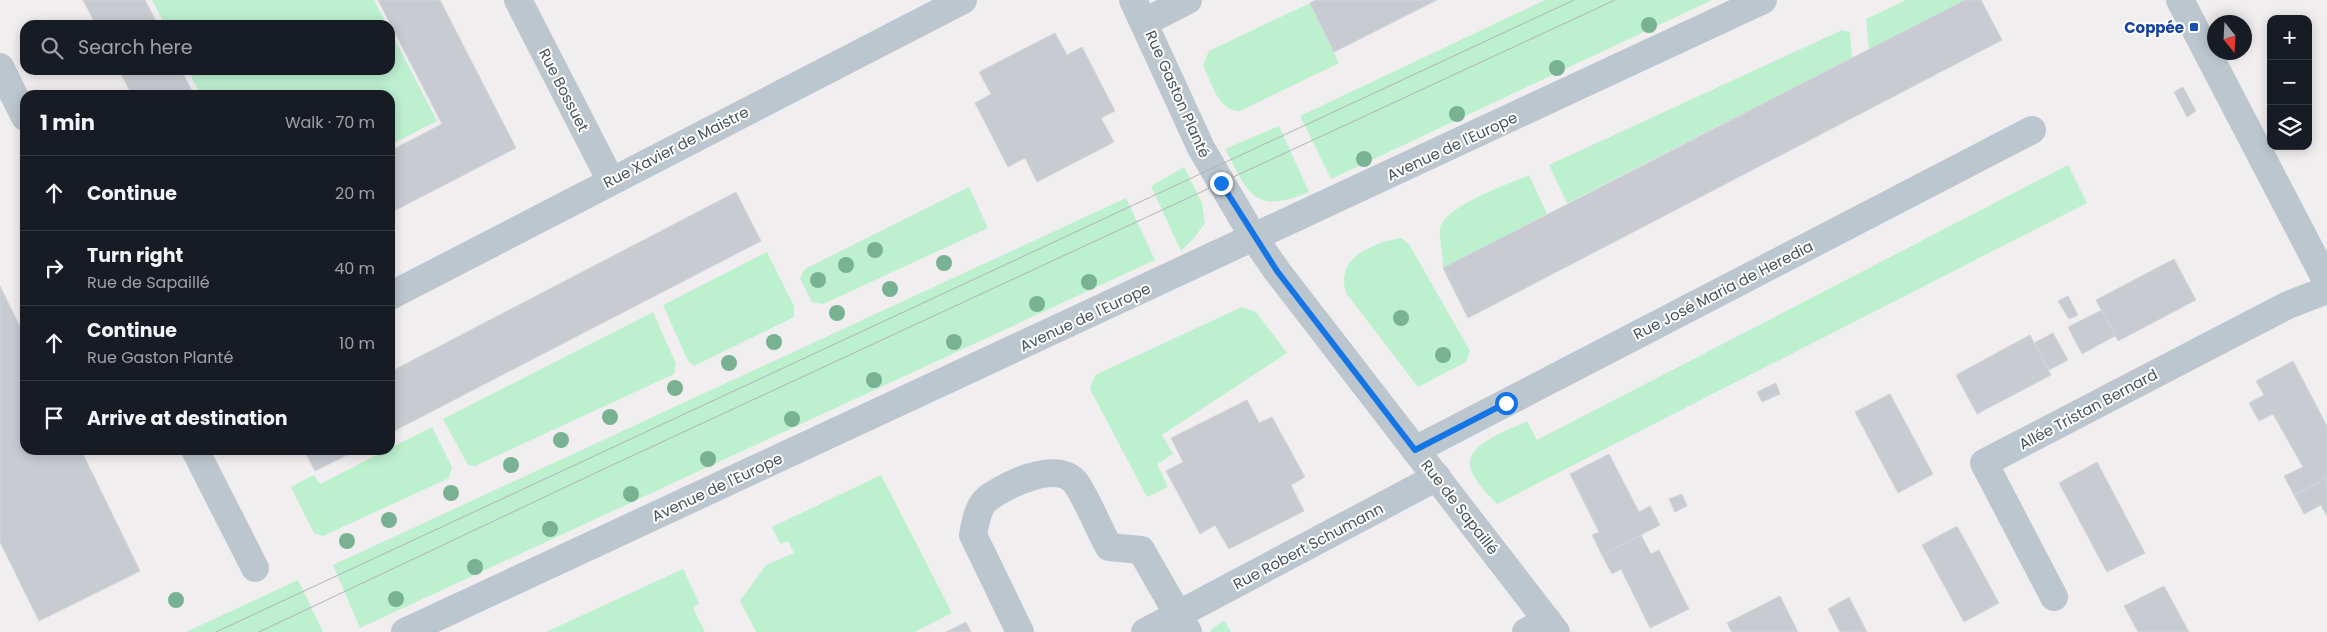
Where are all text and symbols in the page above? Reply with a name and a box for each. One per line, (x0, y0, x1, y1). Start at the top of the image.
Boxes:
north arrow (2207, 15, 2252, 60)
map controls (2267, 15, 2312, 150)
button: + (2267, 15, 2312, 60)
place label: Coppée (2124, 17, 2184, 38)
search box (20, 20, 395, 75)
marker: Coppée (2188, 21, 2200, 33)
street label: Rue Gaston Planté (1141, 27, 1215, 161)
icon: search (38, 34, 66, 62)
text: Search here (78, 34, 192, 61)
street label: Rue Bossuet (534, 45, 594, 135)
button: − (2267, 60, 2312, 105)
street label: Rue Xavier de Maistre (600, 101, 752, 193)
button: layers (2267, 105, 2312, 150)
street label: Avenue de l'Europe (1383, 107, 1521, 185)
text: 1 min (40, 108, 95, 137)
text: Walk · 70 m (285, 111, 375, 134)
route end (1210, 172, 1233, 195)
icon: ahead (40, 179, 68, 207)
text: Continue (87, 180, 177, 207)
text: 20 m (335, 182, 375, 205)
street label: Rue José Maria de Heredia (1629, 235, 1817, 345)
text: Turn right (87, 242, 183, 269)
icon: right (40, 254, 68, 282)
text: 40 m (334, 257, 375, 280)
text: Rue de Sapaillé (87, 271, 210, 294)
street label: Avenue de l'Europe (1016, 278, 1154, 356)
text: Continue (87, 317, 177, 344)
icon: ahead (40, 329, 68, 357)
text: 10 m (339, 332, 375, 355)
text: Rue Gaston Planté (87, 346, 233, 369)
street label: Allée Tristan Bernard (2015, 364, 2161, 454)
route start (1495, 392, 1518, 415)
icon: arrive (40, 404, 68, 432)
text: Arrive at destination (87, 405, 288, 432)
street label: Avenue de l'Europe (648, 448, 786, 526)
street label: Rue de Sapaillé (1416, 455, 1504, 559)
street label: Rue Robert Schumann (1229, 497, 1387, 595)

